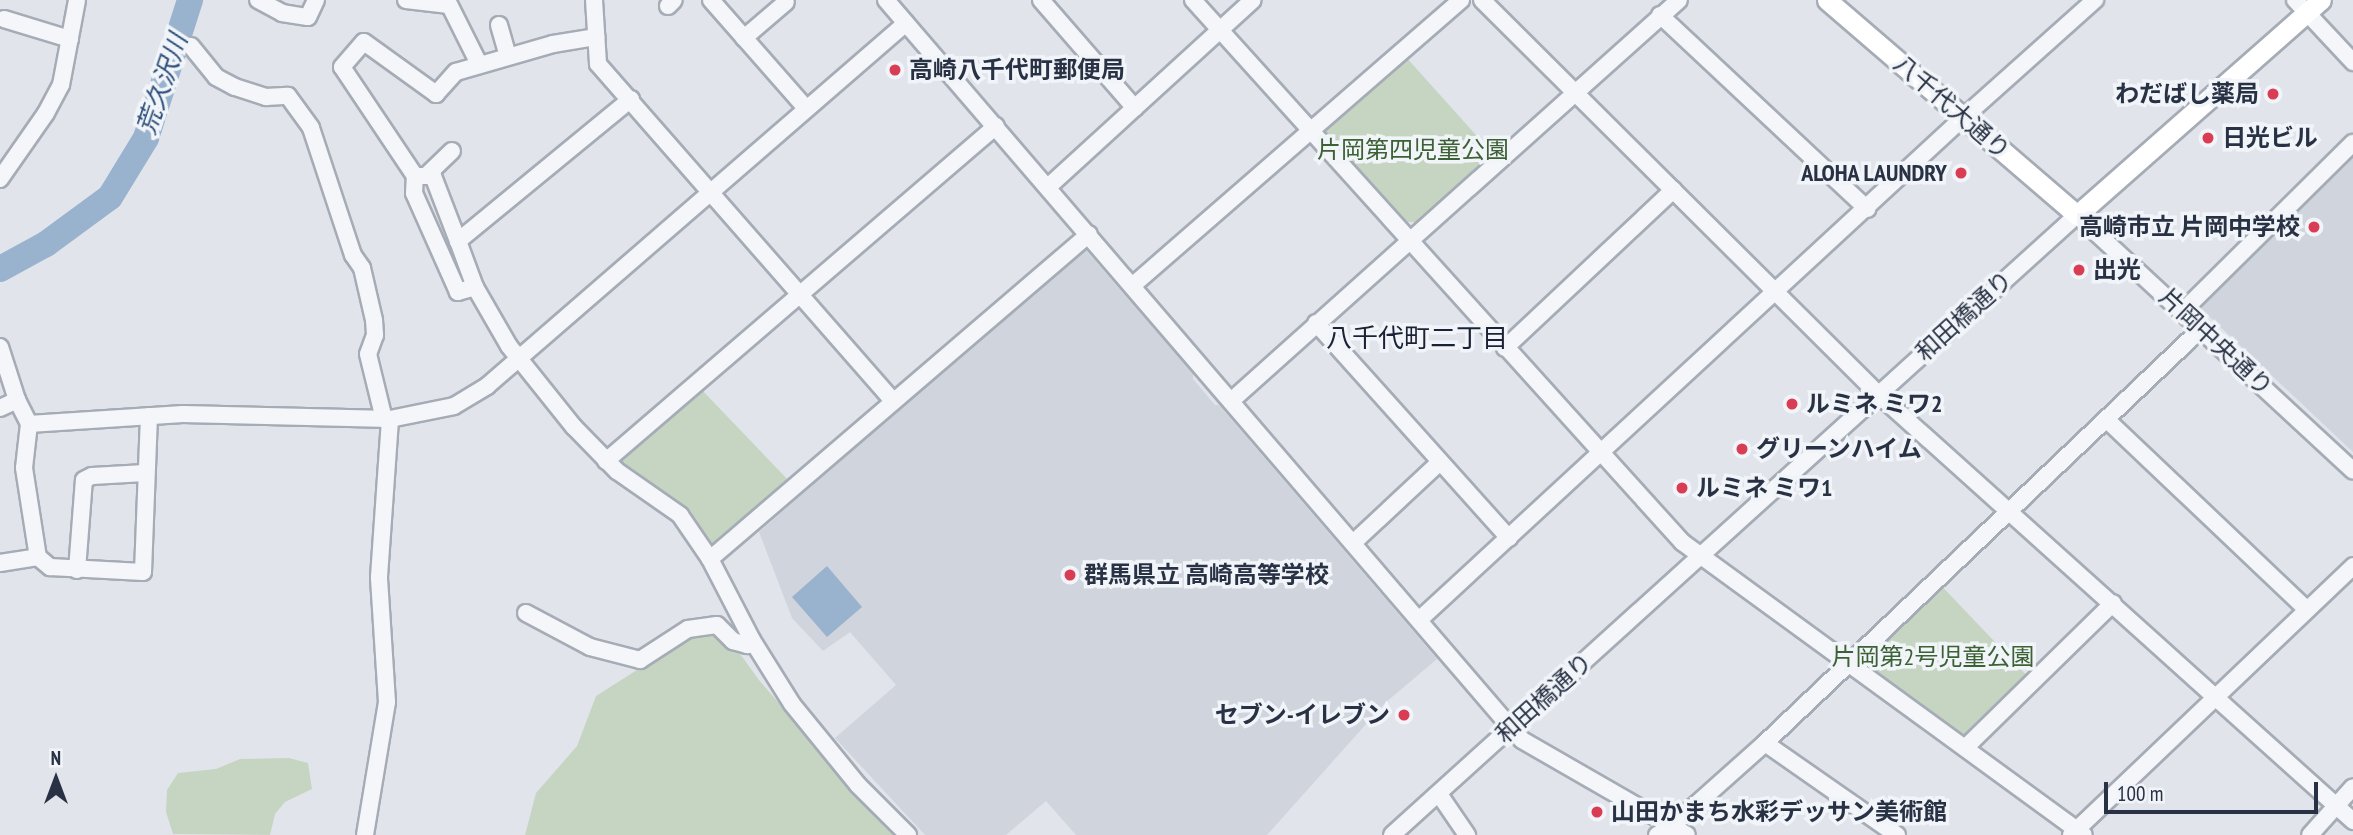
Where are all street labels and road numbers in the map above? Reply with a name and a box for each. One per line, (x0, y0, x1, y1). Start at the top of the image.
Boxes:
street label: 八千代大通り (1888, 49, 2016, 165)
street label: 和田橋通り (1910, 265, 2018, 367)
street label: 片岡中央通り (2154, 282, 2278, 402)
street label: 和田橋通り (1490, 647, 1598, 749)

